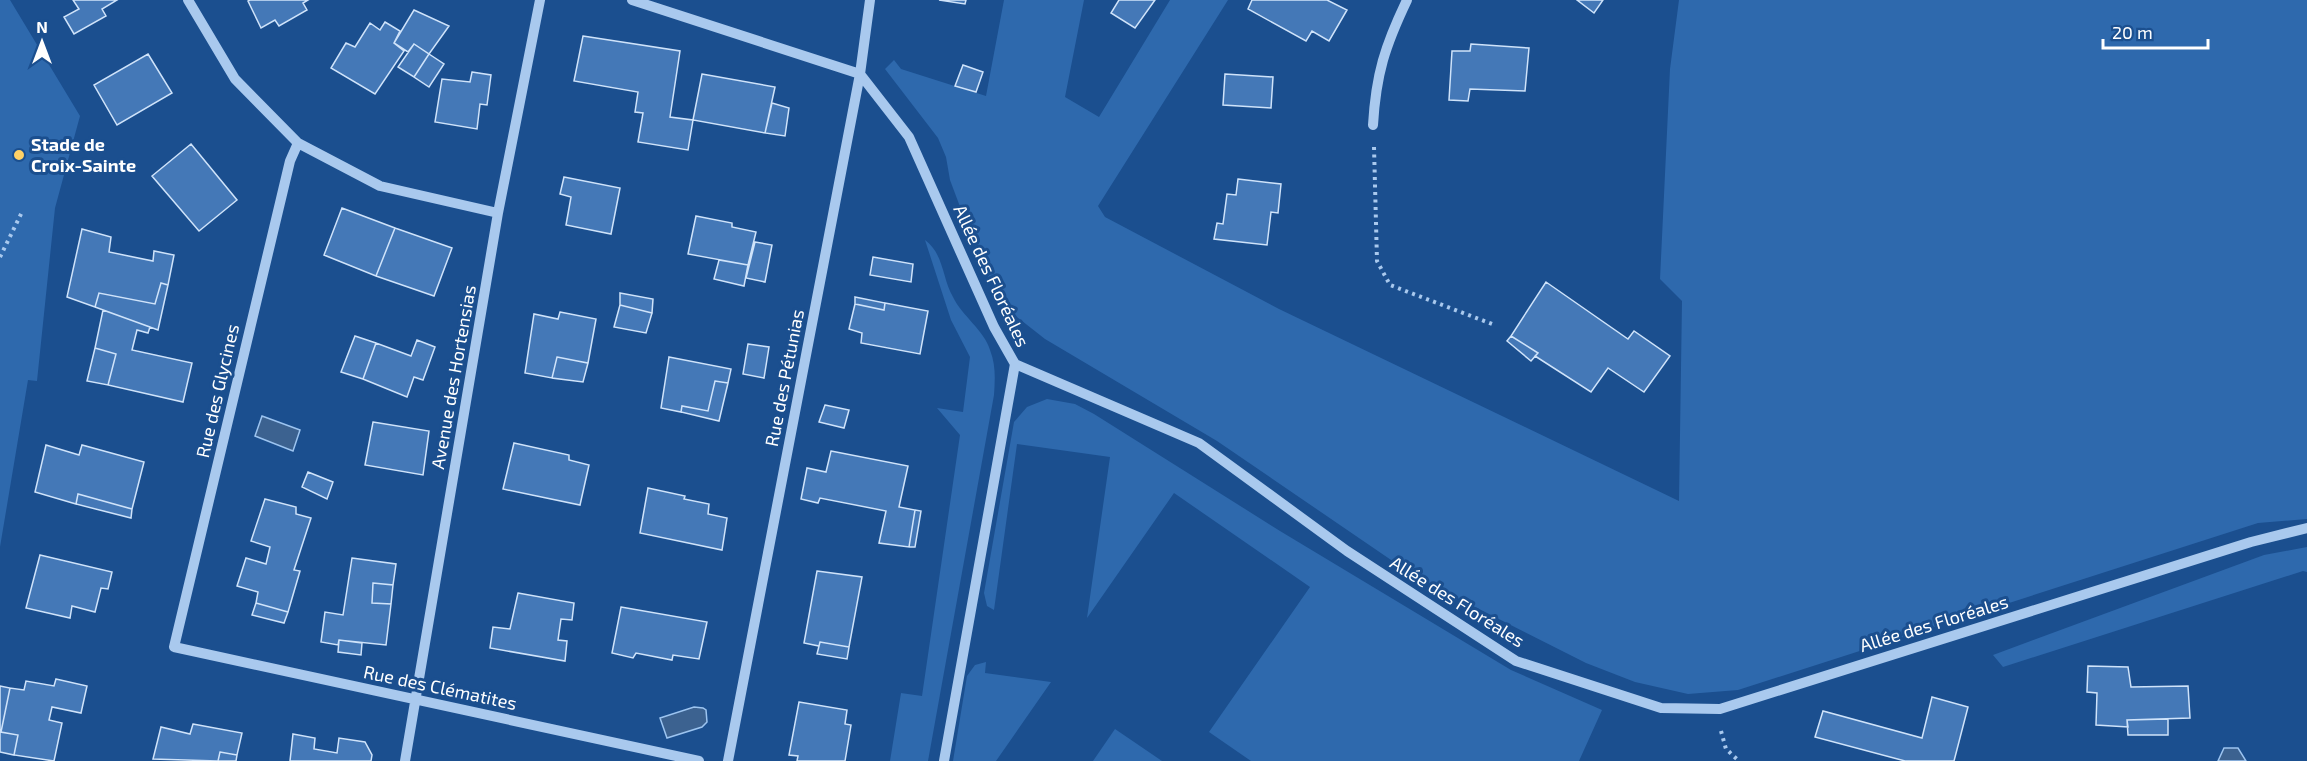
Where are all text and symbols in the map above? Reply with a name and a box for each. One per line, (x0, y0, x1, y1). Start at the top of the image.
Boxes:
north arrow (12, 12, 72, 72)
scale bar (2103, 12, 2208, 50)
text: N (36, 17, 48, 36)
text: 20 m (2112, 21, 2153, 43)
place label: Stade de Croix-Sainte (31, 133, 136, 176)
marker: Stade de Croix-Sainte (12, 148, 26, 162)
street label: Allée des Floréales (949, 201, 1034, 350)
street label: Avenue des Hortensias (426, 283, 480, 471)
street label: Rue des Pétunias (760, 307, 808, 448)
street label: Rue des Glycines (191, 322, 243, 460)
street label: Allée des Floréales (1386, 551, 1529, 651)
street label: Allée des Floréales (1857, 590, 2011, 656)
street label: Rue des Clématites (362, 660, 519, 714)

